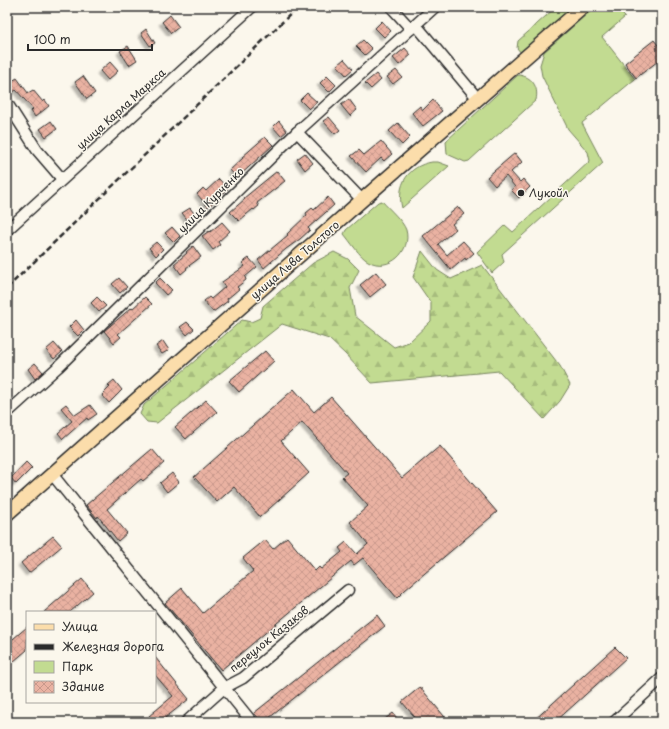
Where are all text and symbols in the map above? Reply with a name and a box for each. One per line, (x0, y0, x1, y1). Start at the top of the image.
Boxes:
scale bar (28, 26, 152, 52)
text: 100 m (34, 30, 71, 48)
street label: улица Карла Маркса (72, 64, 169, 153)
street label: улица Курченко (174, 163, 248, 237)
place label: Лукойл (529, 184, 569, 201)
marker: Лукойл (516, 188, 526, 198)
street label: улица Льва Толстого (247, 216, 343, 303)
street label: переулок Казаков (225, 601, 312, 676)
legend (26, 611, 156, 703)
text: Улица (62, 617, 98, 635)
text: Железная дорога (62, 637, 165, 655)
text: Парк (62, 657, 94, 675)
text: Здание (62, 677, 104, 695)

